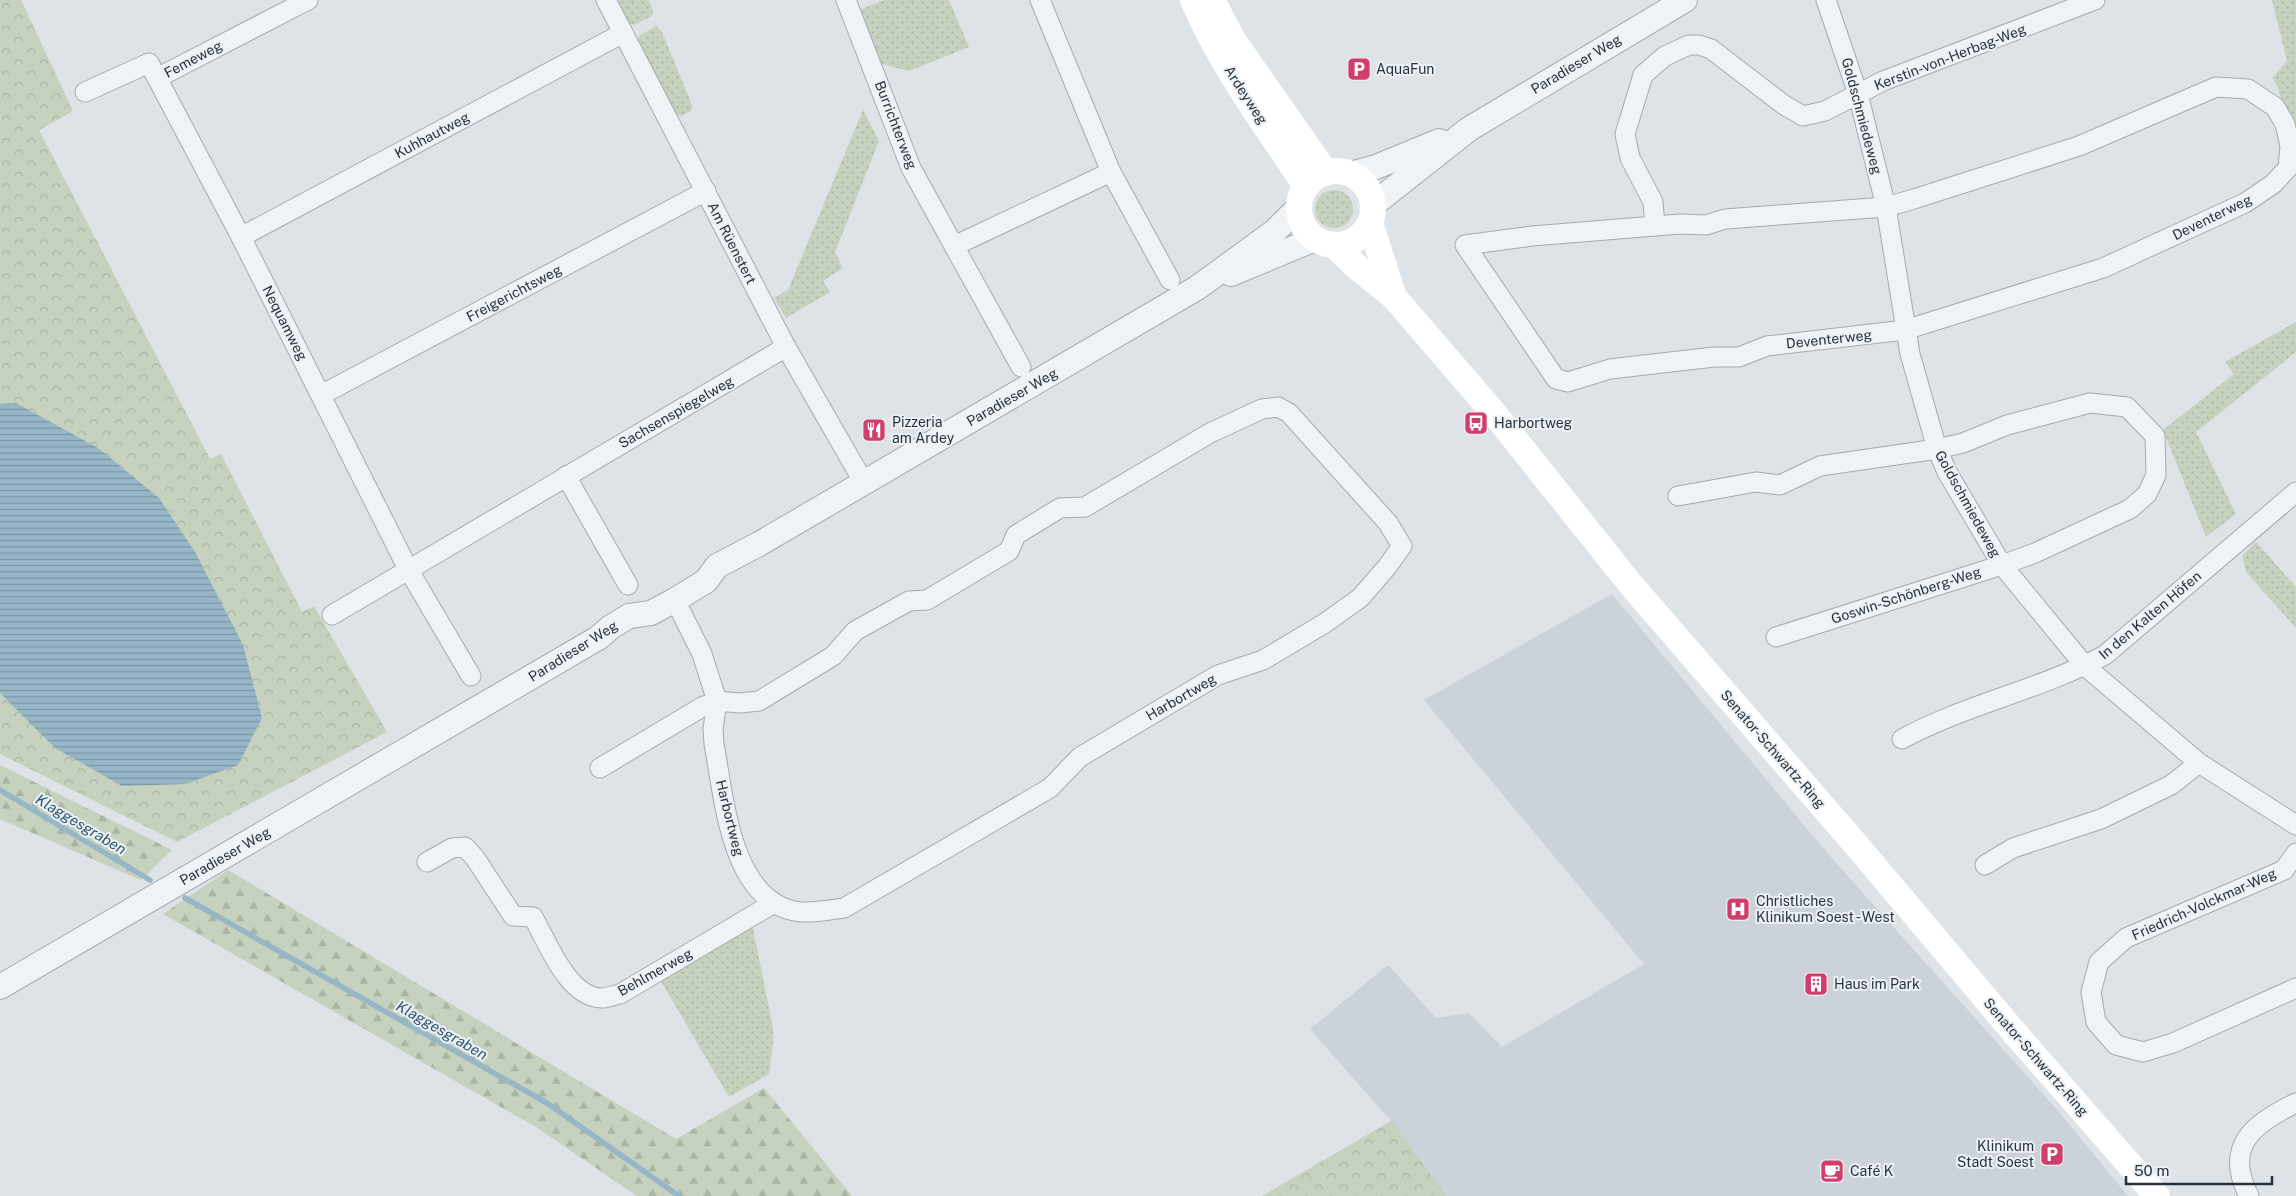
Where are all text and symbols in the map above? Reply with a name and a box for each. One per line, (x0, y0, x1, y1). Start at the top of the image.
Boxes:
street label: Kerstin-von-Herbag-Weg (1872, 21, 2028, 93)
street label: Paradieser Weg (1528, 31, 1624, 97)
street label: Femeweg (161, 37, 225, 81)
parking icon: AquaFun (1346, 56, 1372, 82)
street label: Goldschmiedeweg (1839, 56, 1885, 176)
place label: AquaFun (1376, 61, 1434, 77)
street label: Ardeyweg (1221, 63, 1271, 127)
street label: Burrichterweg (872, 78, 920, 172)
street label: Kuhhautweg (392, 109, 472, 161)
street label: Deventerweg (2170, 191, 2255, 243)
street label: Am Rüenstert (705, 199, 759, 287)
street label: Freigerichtsweg (464, 261, 565, 325)
street label: Nequamweg (259, 283, 311, 363)
street label: Deventerweg (1785, 327, 1873, 351)
street label: Paradieser Weg (964, 364, 1060, 429)
street label: Sachsenspiegelweg (616, 372, 737, 451)
bus stop icon: Harbortweg (1463, 410, 1489, 436)
place label: Pizzeria am Ardey (892, 414, 955, 446)
place label: Harbortweg (1494, 415, 1573, 431)
restaurant icon: Pizzeria am Ardey (861, 417, 887, 443)
street label: Goldschmiedeweg (1932, 448, 2004, 561)
street label: Goswin-Schönberg-Weg (1829, 563, 1983, 627)
street label: In den Kalten Höfen (2096, 568, 2204, 662)
street label: Paradieser Weg (525, 617, 621, 685)
street label: Harbortweg (1143, 670, 1219, 723)
street label: Senator-Schwartz-Ring (1717, 687, 1829, 811)
street label: Harbortweg (713, 778, 747, 858)
water label: Klaggesgraben (33, 790, 129, 858)
street label: Paradieser Weg (177, 823, 273, 888)
street label: Friedrich-Volckmar-Weg (2129, 865, 2279, 943)
place label: Christliches Klinikum Soest - West (1756, 893, 1895, 925)
hospital icon: Christliches Klinikum Soest - West (1725, 896, 1751, 922)
street label: Behlmerweg (615, 945, 695, 999)
building icon: Haus im Park (1803, 971, 1829, 997)
place label: Haus im Park (1834, 976, 1920, 992)
street label: Senator-Schwartz-Ring (1980, 995, 2092, 1119)
water label: Klaggesgraben (393, 997, 491, 1063)
place label: Klinikum Stadt Soest (1957, 1138, 2034, 1170)
parking icon: Klinikum Stadt Soest (2039, 1141, 2065, 1167)
scale bar (2126, 1154, 2272, 1186)
cafe icon: Café K (1819, 1158, 1845, 1184)
text: 50 m (2134, 1162, 2169, 1179)
place label: Café K (1850, 1163, 1894, 1179)

